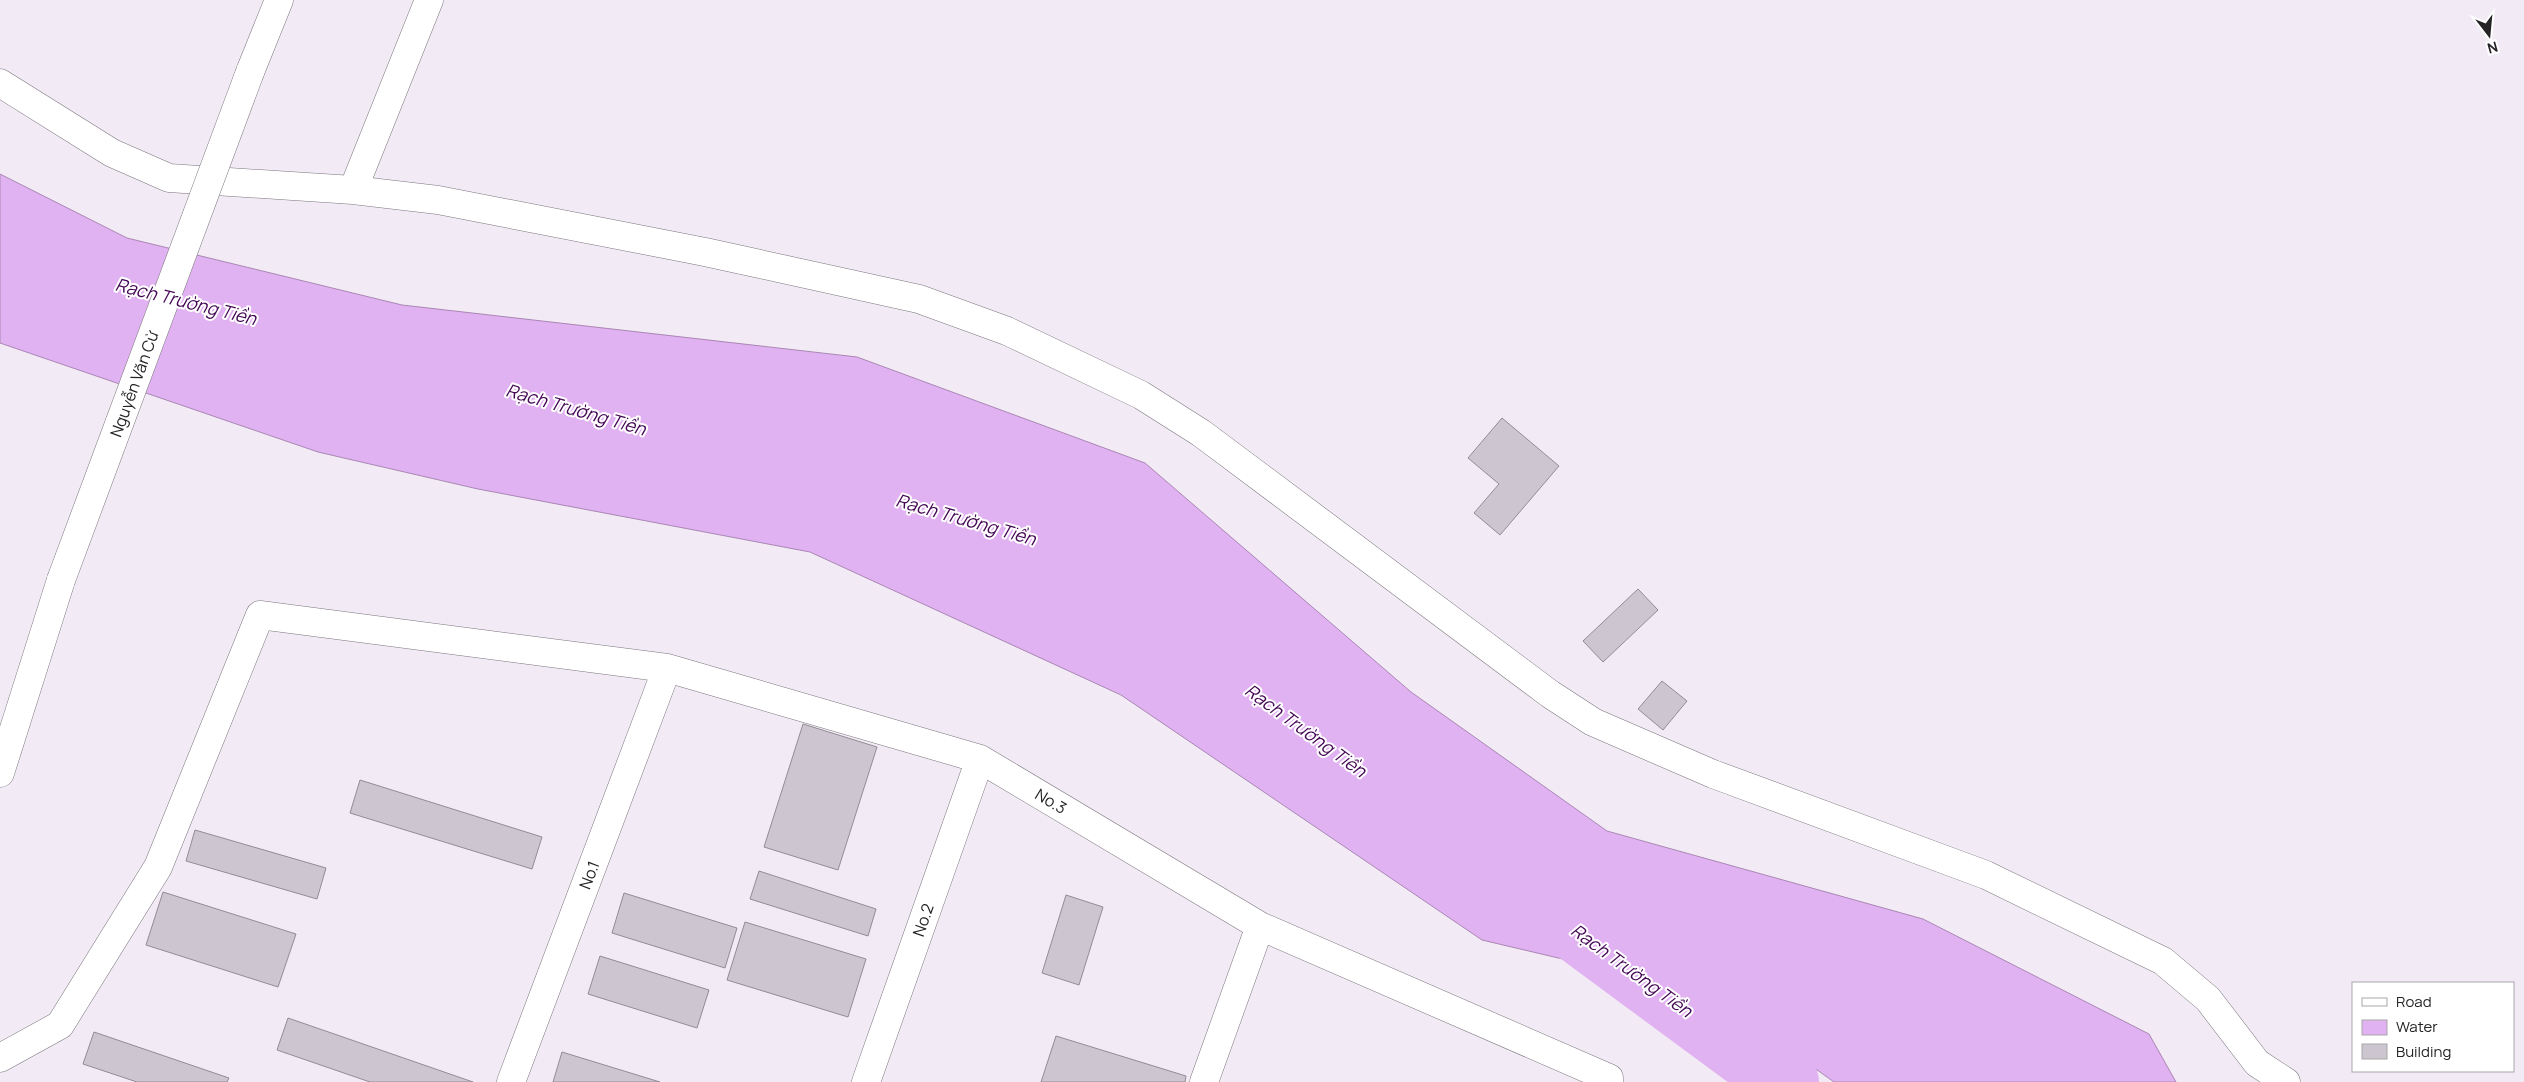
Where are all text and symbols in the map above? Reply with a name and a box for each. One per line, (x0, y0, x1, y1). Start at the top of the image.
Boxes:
north arrow (2464, 10, 2514, 60)
text: N (2485, 37, 2500, 58)
water label: Rạch Trường Tiền (113, 272, 260, 330)
street label: Nguyễn Văn Cừ (105, 327, 164, 440)
water label: Rạch Trường Tiền (503, 378, 650, 441)
water label: Rạch Trường Tiền (893, 488, 1040, 551)
water label: Rạch Trường Tiền (1241, 678, 1373, 783)
street label: No.3 (1031, 783, 1071, 819)
street label: No.1 (574, 858, 604, 892)
street label: No.2 (907, 901, 939, 939)
water label: Rạch Trường Tiền (1567, 918, 1699, 1023)
legend (2352, 982, 2514, 1072)
text: Road (2396, 991, 2432, 1012)
text: Water (2396, 1016, 2438, 1037)
text: Building (2396, 1041, 2451, 1062)

